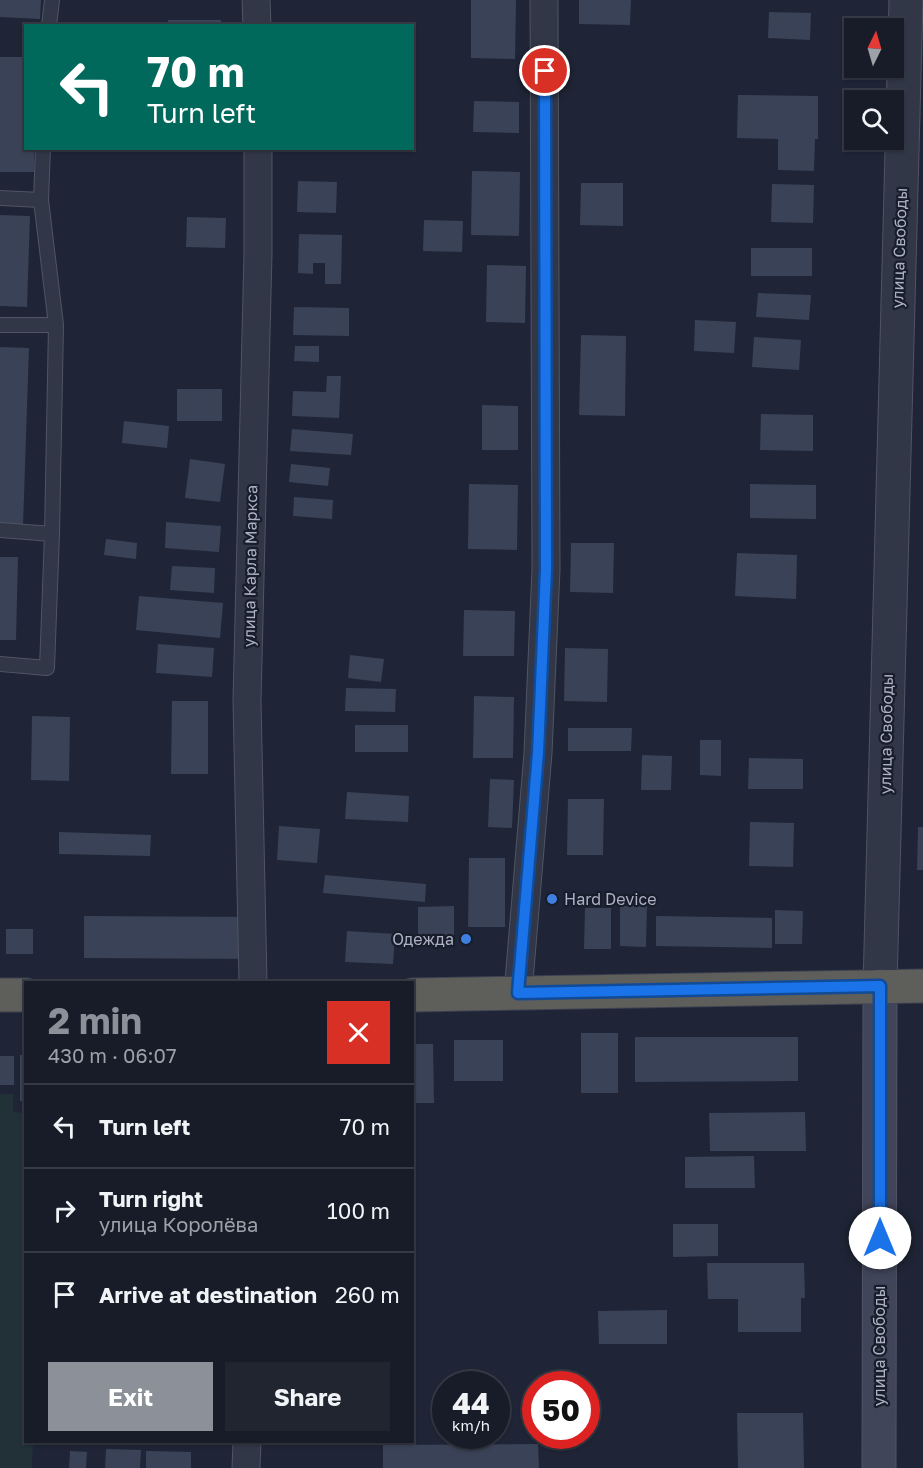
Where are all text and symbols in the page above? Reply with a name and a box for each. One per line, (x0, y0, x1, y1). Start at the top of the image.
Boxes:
north arrow (844, 18, 904, 78)
map controls (844, 18, 904, 150)
pin (519, 45, 570, 96)
text: 70 m (147, 46, 244, 96)
icon: left (48, 48, 126, 126)
icon: arrive (528, 54, 561, 87)
button: search (844, 90, 904, 150)
text: Turn left (147, 97, 256, 129)
street label: улица Свободы (887, 187, 911, 309)
street label: улица Карла Маркса (239, 485, 261, 647)
street label: улица Свободы (875, 673, 897, 795)
place label: Hard Device (564, 889, 657, 909)
marker: Hard Device (545, 892, 559, 906)
place label: Одежда (392, 929, 454, 949)
marker: Одежда (459, 932, 473, 946)
text: 2 min (48, 999, 142, 1042)
button: close (327, 1001, 390, 1064)
text: 430 m · 06:07 (48, 1043, 177, 1067)
icon: left (48, 1110, 81, 1143)
text: Turn left (99, 1113, 190, 1140)
text: 70 m (340, 1113, 390, 1140)
text: Turn right (99, 1185, 203, 1212)
icon: right (48, 1194, 81, 1227)
text: 100 m (327, 1197, 390, 1224)
position arrow (848, 1206, 912, 1270)
text: улица Королёва (99, 1212, 258, 1236)
icon: arrive (48, 1278, 81, 1311)
text: Arrive at destination (99, 1281, 317, 1308)
text: 260 m (335, 1281, 400, 1308)
street label: улица Свободы (869, 1286, 889, 1406)
button: Exit (48, 1362, 213, 1431)
button: Share (225, 1362, 390, 1431)
speed limit sign: 50 (522, 1371, 600, 1449)
text: 44 (452, 1385, 490, 1421)
text: km/h (452, 1416, 490, 1434)

